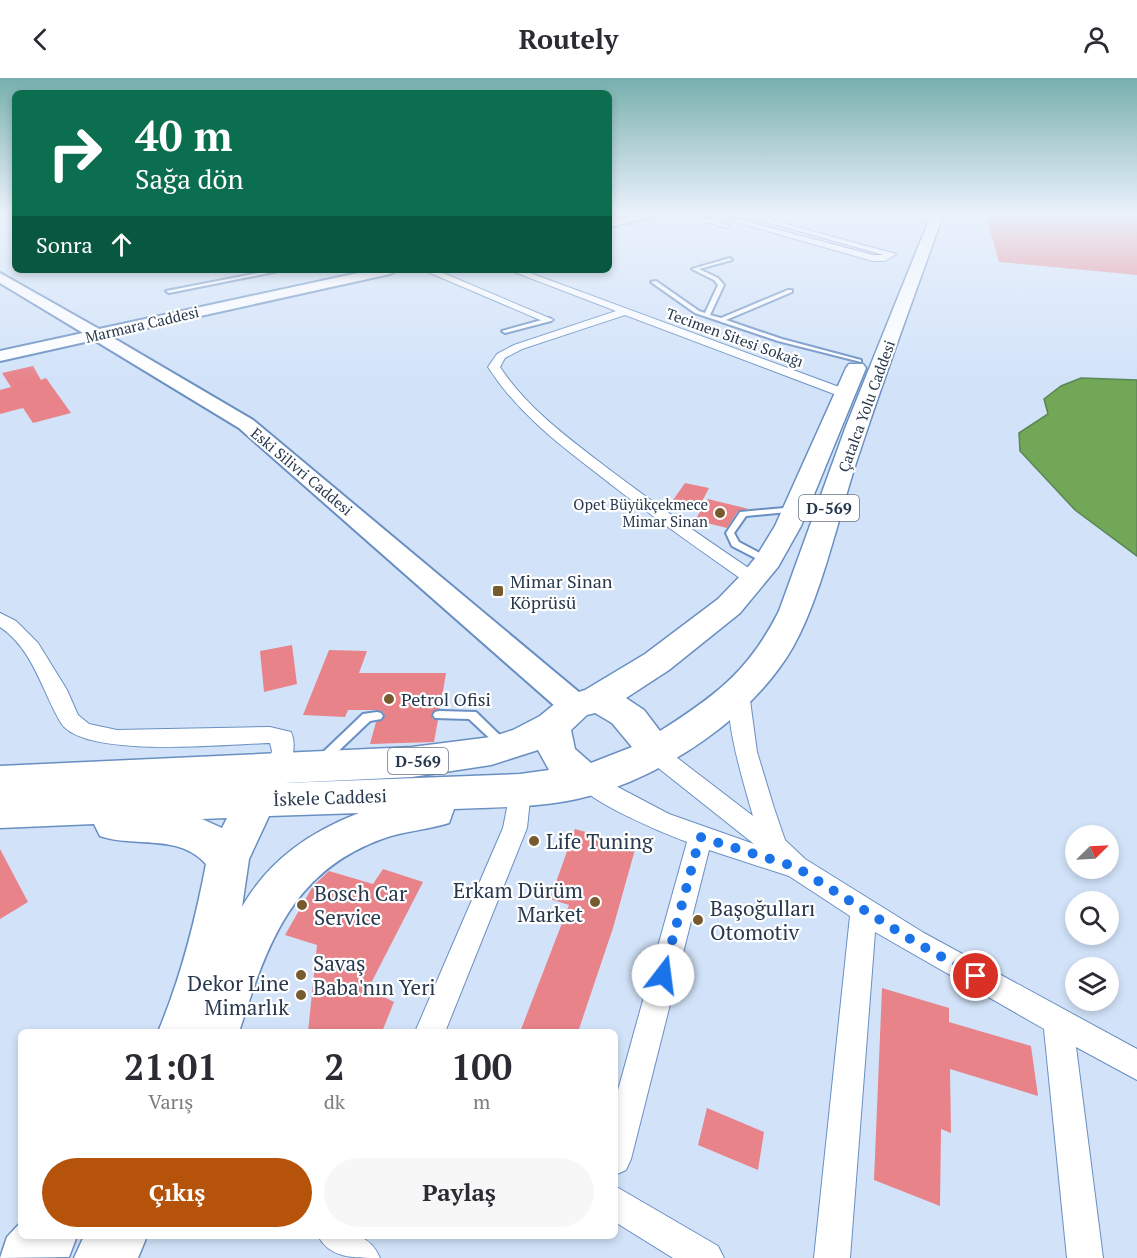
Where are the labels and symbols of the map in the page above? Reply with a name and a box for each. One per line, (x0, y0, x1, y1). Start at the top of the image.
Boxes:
street label: Marmara Caddesi (83, 301, 201, 347)
street label: Tecimen Sitesi Sokağı (664, 303, 806, 371)
street label: Çatalca Yolu Caddesi (833, 337, 899, 475)
street label: Eski Silivri Caddesi (247, 423, 357, 519)
place label: Opet Büyükçekmece Mimar Sinan (573, 494, 708, 531)
road number: D-569 (799, 495, 859, 521)
marker: Opet Büyükçekmece Mimar Sinan (713, 506, 727, 520)
place label: Mimar Sinan Köprüsü (510, 569, 613, 614)
marker: Mimar Sinan Köprüsü (491, 584, 505, 598)
place label: Petrol Ofisi (401, 687, 491, 711)
marker: Petrol Ofisi (382, 692, 396, 706)
road number: D-569 (388, 748, 448, 774)
street label: İskele Caddesi (273, 783, 387, 811)
north arrow (1065, 825, 1119, 879)
place label: Life Tuning (546, 827, 654, 855)
marker: Life Tuning (527, 834, 541, 848)
place label: Erkam Dürüm Market (453, 876, 583, 928)
place label: Bosch Car Service (314, 879, 407, 931)
place label: Başoğulları Otomotiv (710, 894, 815, 946)
marker: Erkam Dürüm Market (588, 895, 602, 909)
marker: Bosch Car Service (295, 898, 309, 912)
marker: Başoğulları Otomotiv (691, 913, 705, 927)
position arrow (631, 943, 695, 1007)
place label: Savaş Baba'nın Yeri (313, 949, 436, 1001)
pin (950, 950, 1001, 1001)
marker: Savaş Baba'nın Yeri (294, 968, 308, 982)
place label: Dekor Line Mimarlık (187, 969, 289, 1021)
marker: Dekor Line Mimarlık (294, 988, 308, 1002)

